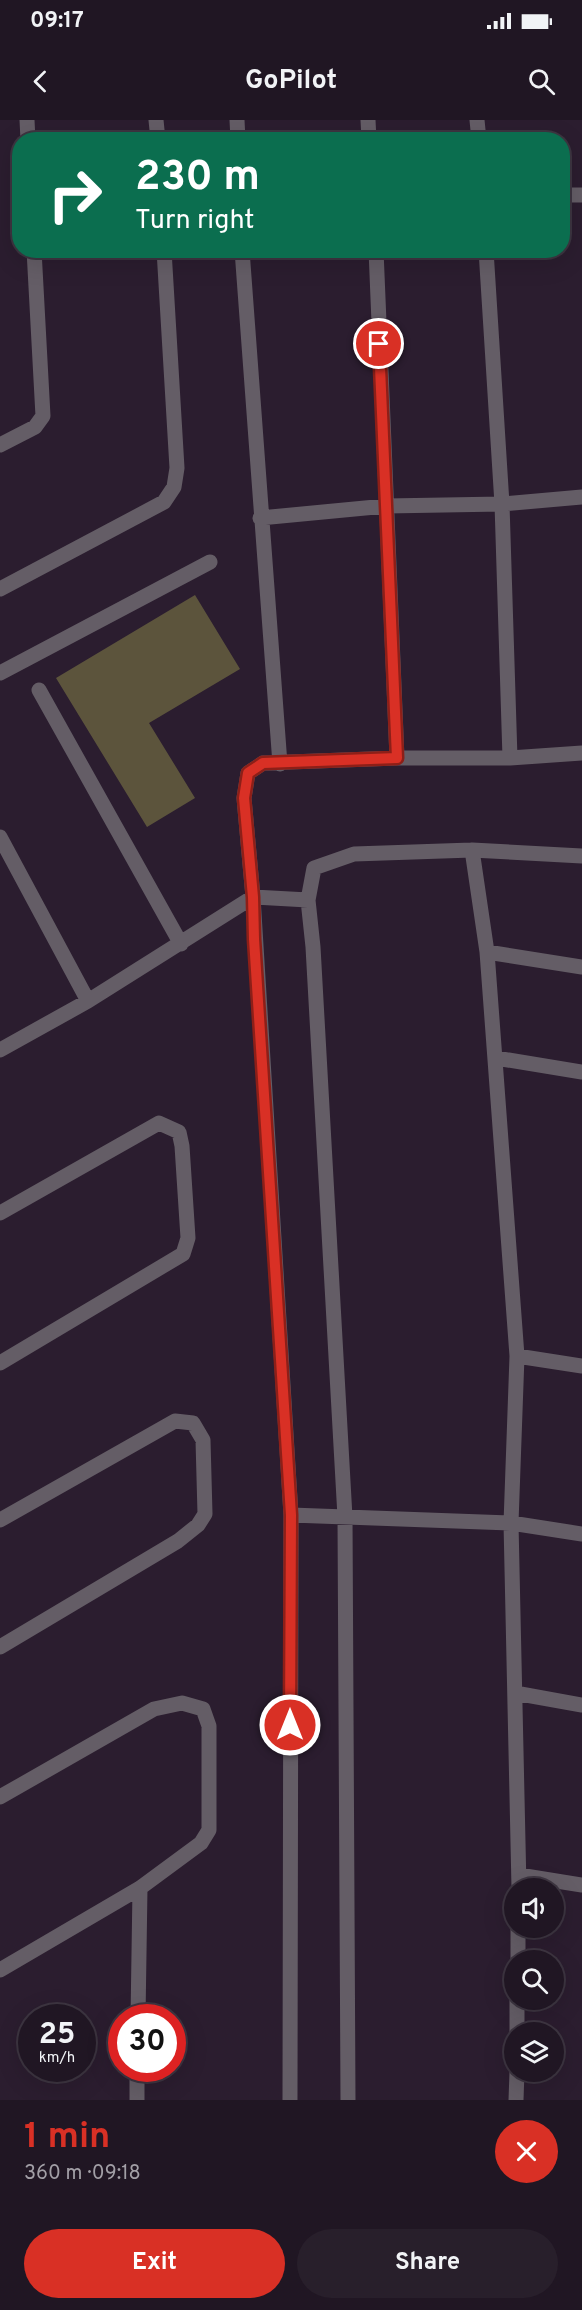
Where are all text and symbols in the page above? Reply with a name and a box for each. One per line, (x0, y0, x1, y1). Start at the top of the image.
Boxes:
text: 09:17 (30, 8, 84, 35)
text: GoPilot (245, 64, 337, 98)
icon: back (24, 65, 57, 98)
icon: search (525, 65, 558, 98)
text: 230 m (135, 152, 260, 205)
icon: right (36, 156, 114, 234)
text: Turn right (135, 204, 254, 238)
pin (353, 318, 404, 369)
icon: arrive (362, 327, 395, 360)
position arrow (258, 1693, 322, 1757)
map controls (504, 1878, 564, 2082)
button: sound (504, 1878, 564, 1938)
button: search (504, 1950, 564, 2010)
speed limit sign: 30 (108, 2004, 186, 2082)
text: 25 (39, 2017, 75, 2054)
button: layers (504, 2022, 564, 2082)
text: km/h (39, 2049, 75, 2068)
text: 1 min (24, 2115, 110, 2161)
button: close (495, 2120, 558, 2183)
text: 360 m · 09:18 (24, 2161, 141, 2187)
button: Exit (24, 2229, 285, 2298)
button: Share (297, 2229, 558, 2298)

